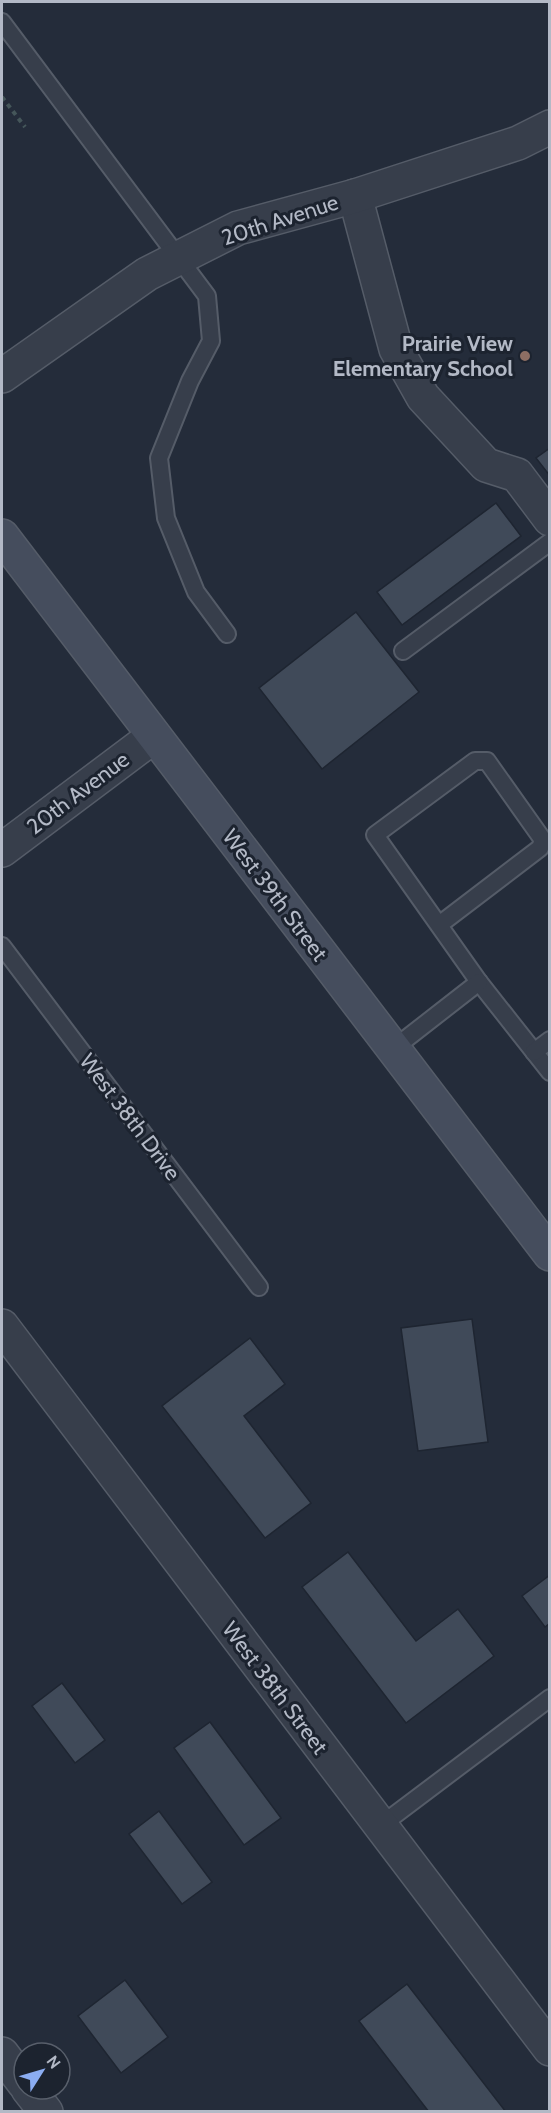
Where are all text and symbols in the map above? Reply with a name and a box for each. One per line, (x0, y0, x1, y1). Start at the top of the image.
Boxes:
street label: 20th Avenue (218, 188, 342, 252)
place label: Prairie View Elementary School (333, 330, 513, 382)
marker: Prairie View Elementary School (518, 349, 532, 363)
street label: 20th Avenue (22, 746, 134, 840)
street label: West 39th Street (217, 824, 334, 967)
street label: West 38th Drive (74, 1048, 186, 1186)
street label: West 38th Street (216, 1616, 334, 1760)
north arrow (12, 2041, 72, 2101)
text: N (43, 2052, 65, 2073)

